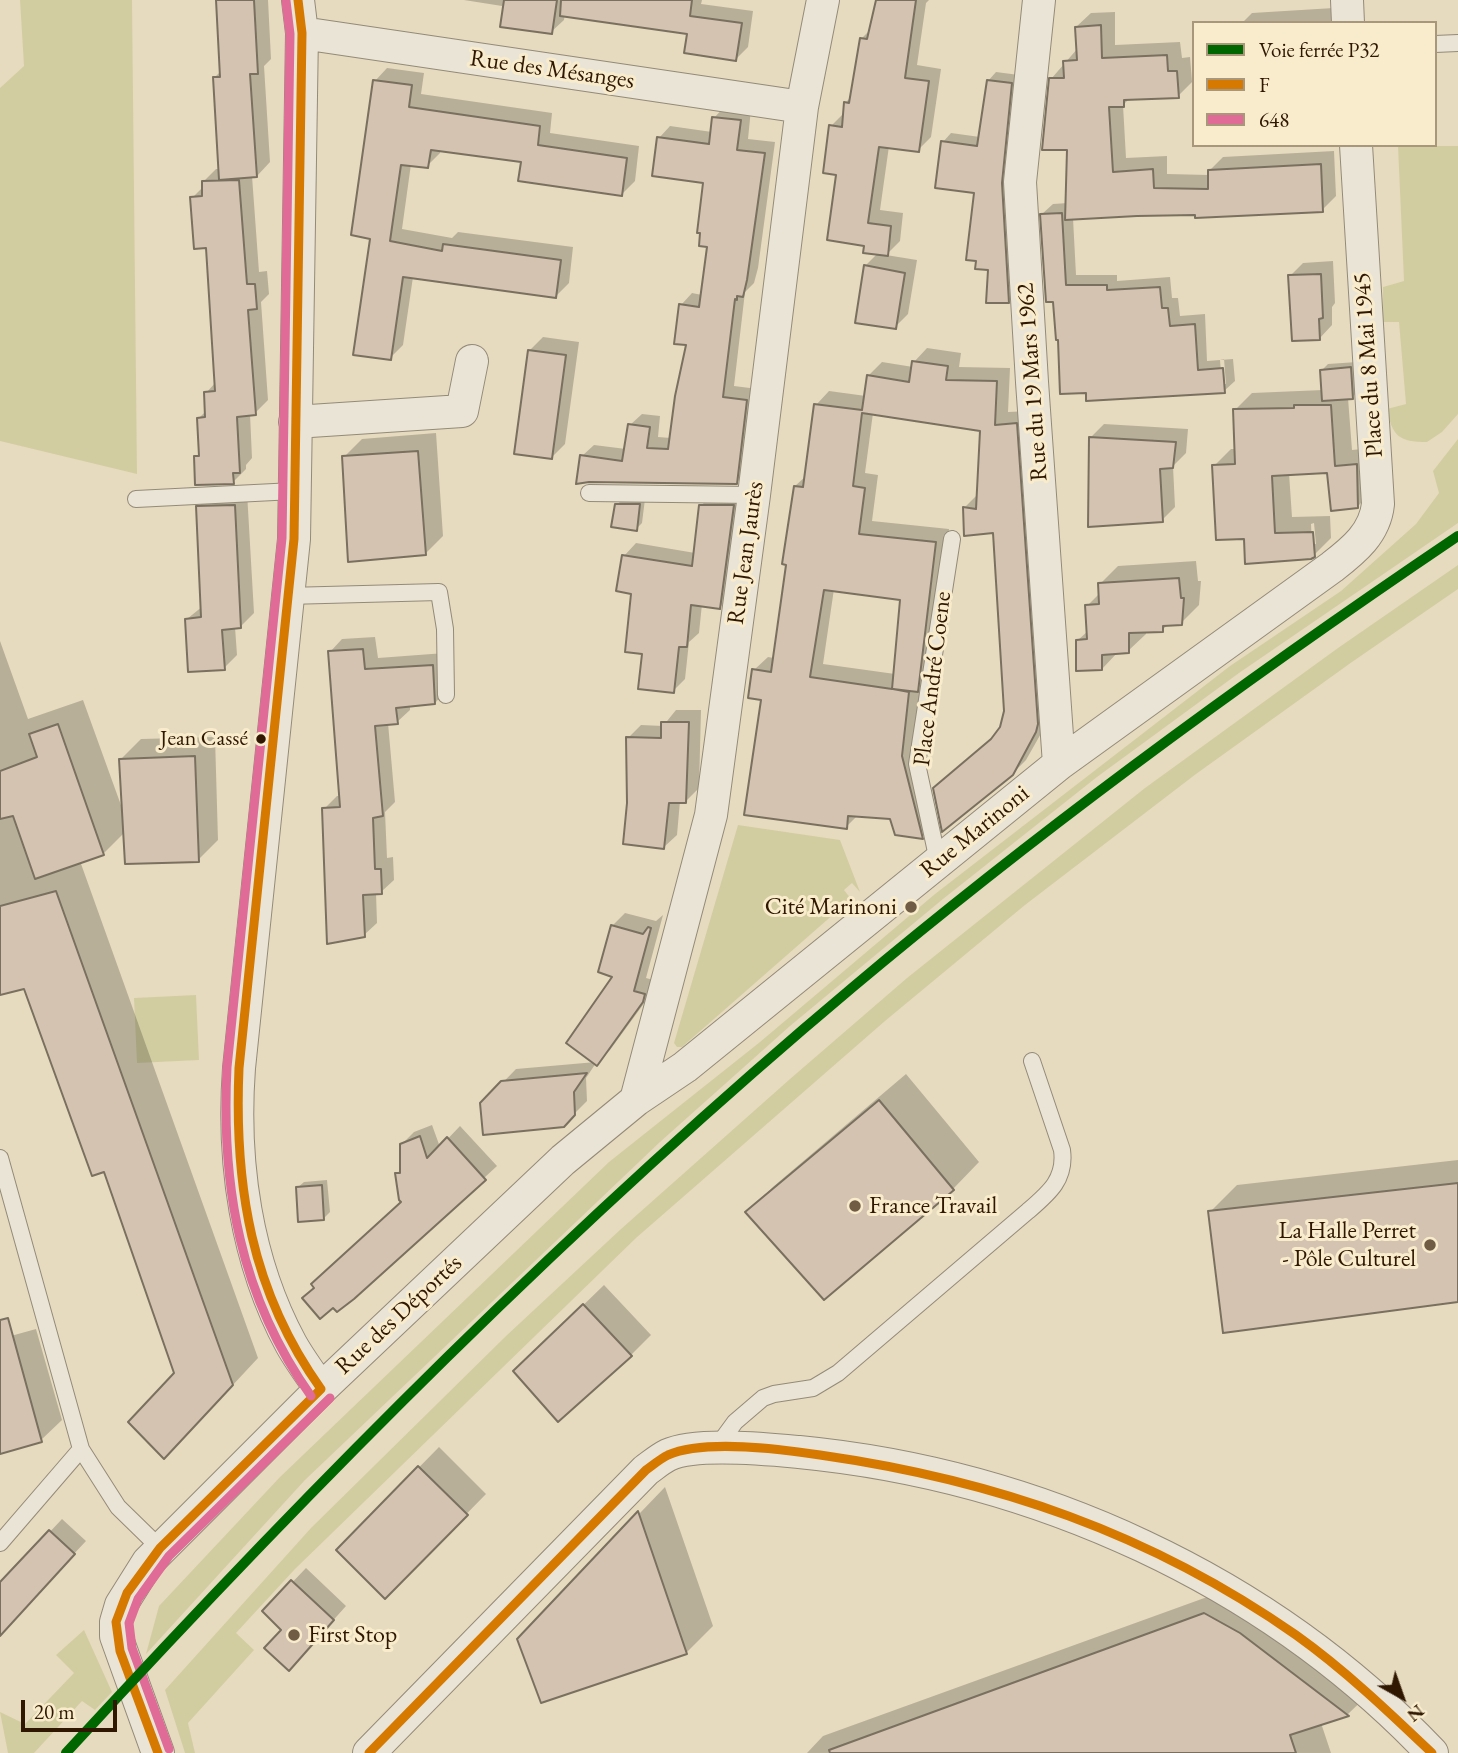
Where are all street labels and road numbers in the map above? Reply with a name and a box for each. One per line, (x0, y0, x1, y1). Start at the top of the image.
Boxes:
street label: Rue des Mésanges (468, 44, 636, 96)
street label: Place du 8 Mai 1945 (1348, 272, 1390, 458)
street label: Rue du 19 Mars 1962 (1012, 282, 1054, 482)
street label: Rue Jean Jaurès (722, 480, 770, 626)
street label: Place André Coene (908, 590, 958, 768)
street label: Rue Marinoni (915, 779, 1035, 885)
street label: Rue des Déportés (330, 1249, 468, 1381)

